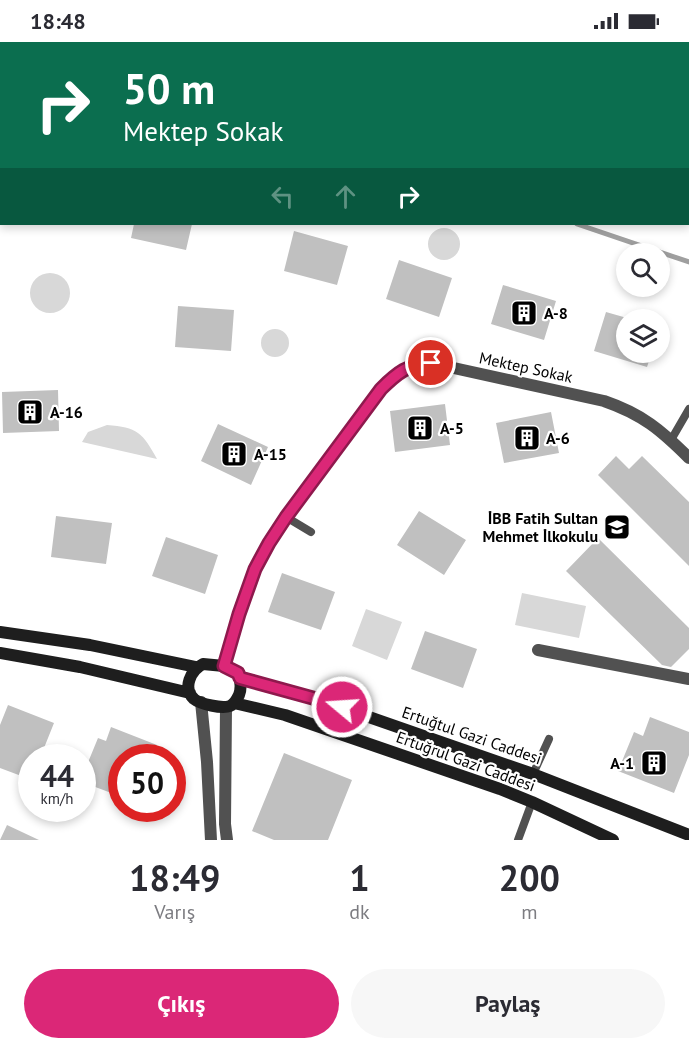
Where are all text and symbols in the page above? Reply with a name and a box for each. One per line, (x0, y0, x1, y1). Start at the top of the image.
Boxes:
text: 18:48 (30, 7, 86, 35)
text: 50 m (123, 61, 215, 116)
icon: right (24, 66, 102, 144)
text: Mektep Sokak (123, 114, 283, 148)
icon: left (266, 180, 299, 213)
icon: ahead (329, 180, 362, 213)
icon: right (392, 180, 425, 213)
map controls (616, 243, 670, 363)
button: search (616, 243, 670, 297)
building icon: A-8 (509, 298, 539, 328)
place label: A-8 (544, 303, 568, 323)
button: layers (616, 309, 670, 363)
pin (405, 337, 456, 388)
icon: arrive (414, 346, 447, 379)
street label: Mektep Sokak (477, 347, 575, 387)
building icon: A-16 (15, 397, 45, 427)
place label: A-16 (50, 402, 83, 422)
building icon: A-5 (405, 413, 435, 443)
place label: A-5 (440, 418, 464, 438)
building icon: A-6 (512, 423, 542, 453)
place label: A-6 (546, 428, 570, 448)
building icon: A-15 (219, 439, 249, 469)
place label: A-15 (254, 444, 287, 464)
place label: İBB Fatih Sultan Mehmet İlkokulu (482, 508, 598, 546)
school or university icon: İBB Fatih Sultan Mehmet İlkokulu (602, 512, 632, 542)
position arrow (310, 675, 374, 739)
street label: Ertuğtul Gazi Caddesi (399, 702, 545, 768)
street label: Ertuğrul Gazi Caddesi (394, 727, 538, 795)
speed limit sign: 50 (108, 744, 186, 822)
building icon: A-1 (639, 748, 669, 778)
place label: A-1 (610, 753, 634, 773)
text: 44 (40, 756, 74, 795)
text: km/h (41, 789, 73, 808)
text: 18:49 (129, 854, 220, 901)
text: 1 (349, 854, 370, 901)
text: 200 (499, 854, 560, 901)
text: Varış (154, 899, 195, 925)
text: dk (349, 899, 370, 925)
text: m (521, 899, 537, 925)
button: Çıkış (24, 969, 339, 1038)
button: Paylaş (351, 969, 665, 1038)

